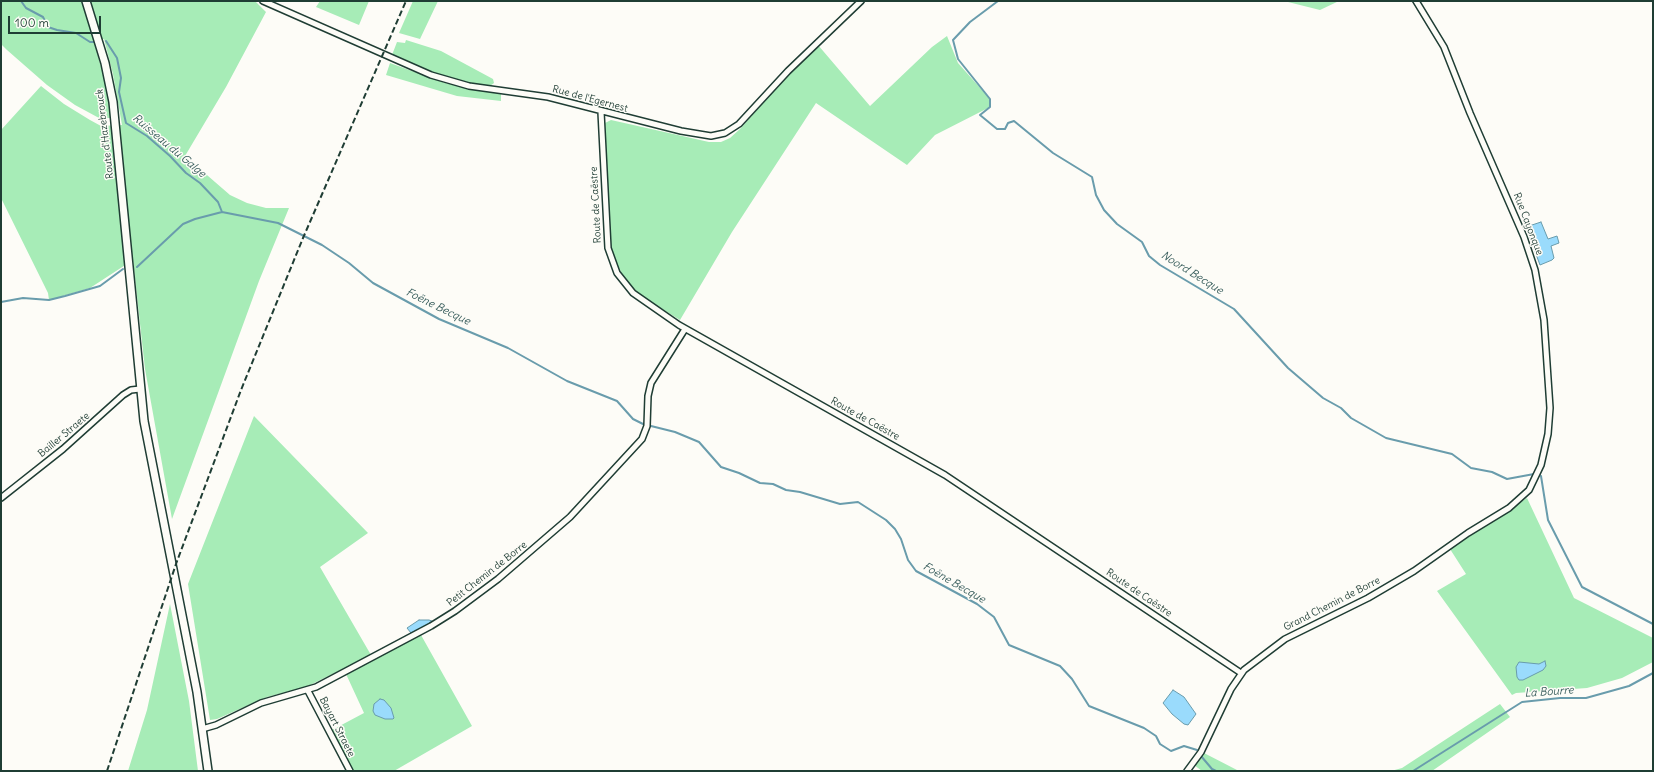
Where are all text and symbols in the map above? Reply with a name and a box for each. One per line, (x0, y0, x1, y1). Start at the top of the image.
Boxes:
scale bar (10, 8, 103, 34)
text: 100 m (15, 15, 49, 30)
street label: Rue de l'Egernest (551, 83, 629, 115)
street label: Route d'Hazebrouck (94, 88, 116, 180)
water label: Ruisseau du Galge (130, 112, 208, 180)
street label: Route de Caëstre (588, 166, 604, 244)
street label: Rue Cayonque (1511, 191, 1545, 257)
water label: Noord Becque (1159, 249, 1225, 297)
water label: Foëne Becque (404, 286, 472, 328)
street label: Route de Caëstre (828, 395, 902, 443)
street label: Bailler Straete (36, 410, 92, 460)
street label: Petit Chemin de Borre (445, 539, 529, 609)
water label: Foëne Becque (920, 560, 988, 606)
street label: Route de Caëstre (1104, 566, 1174, 620)
street label: Grand Chemin de Borre (1282, 574, 1382, 634)
water label: La Bourre (1524, 684, 1574, 700)
street label: Bayart Straete (317, 695, 357, 759)

